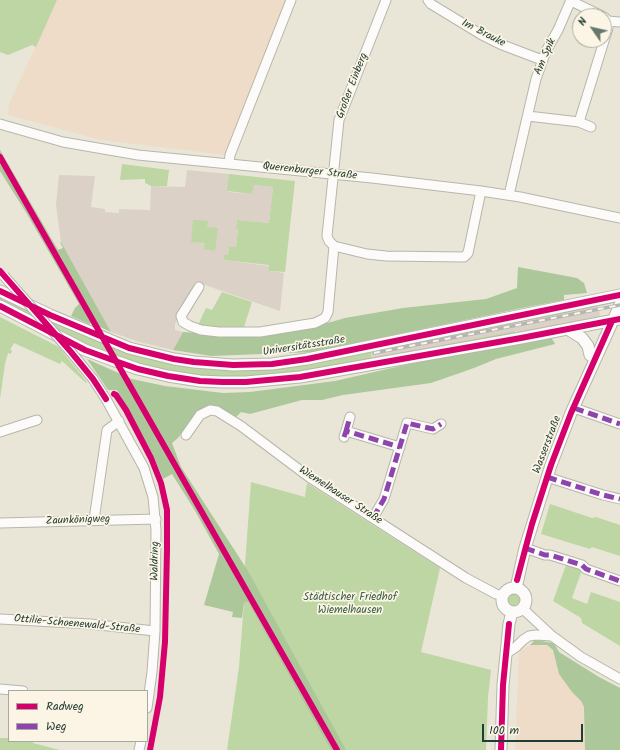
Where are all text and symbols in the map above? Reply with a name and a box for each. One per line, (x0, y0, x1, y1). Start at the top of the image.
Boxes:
north arrow (572, 8, 612, 48)
text: N (573, 14, 592, 30)
street label: Im Brauke (459, 17, 507, 51)
street label: Am Spik (532, 37, 560, 77)
street label: Großer Einberg (334, 51, 372, 121)
street label: Querenburger Straße (262, 160, 358, 184)
street label: Universitätsstraße (262, 334, 346, 360)
street label: Wasserstraße (531, 414, 565, 476)
street label: Wiemelhauser Straße (296, 464, 384, 528)
street label: Zaunkönigweg (46, 513, 110, 529)
street label: Waldring (149, 541, 163, 581)
park label: Städtischer Friedhof Wiemelhausen (303, 591, 397, 617)
street label: Ottilie-Schoenewald-Straße (13, 613, 141, 637)
legend (8, 690, 148, 742)
text: Radweg (46, 697, 84, 716)
scale bar (484, 716, 585, 742)
text: Weg (46, 717, 66, 736)
text: 100 m (489, 721, 519, 740)

